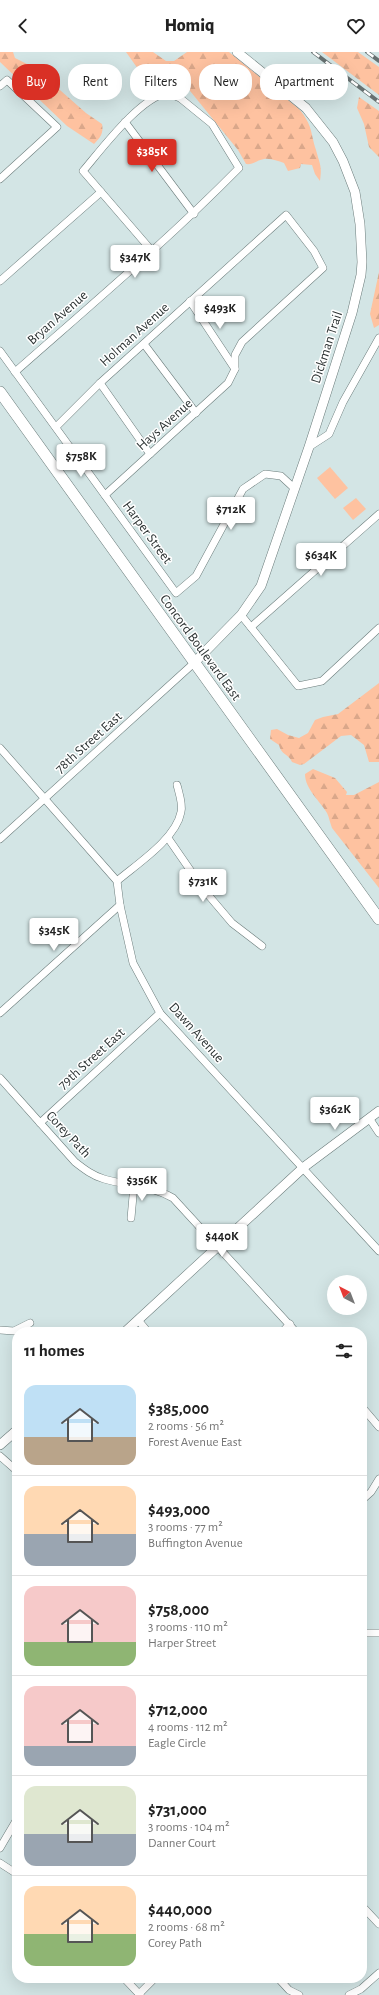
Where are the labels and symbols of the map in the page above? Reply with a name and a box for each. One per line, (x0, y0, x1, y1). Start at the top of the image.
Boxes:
pin: $385K (124, 139, 180, 173)
pin: $347K (107, 245, 163, 279)
street label: Bryan Avenue (25, 288, 90, 347)
pin: $493K (192, 296, 248, 330)
street label: Holman Avenue (97, 300, 172, 369)
street label: Dickman Trail (309, 310, 345, 385)
street label: Hays Avenue (134, 396, 195, 453)
pin: $758K (53, 444, 109, 478)
pin: $712K (203, 497, 259, 531)
street label: Harper Street (120, 499, 175, 567)
pin: $634K (293, 543, 349, 577)
street label: Concord Boulevard East (157, 592, 244, 704)
street label: 78th Street East (53, 709, 125, 776)
pin: $731K (175, 869, 231, 903)
pin: $345K (26, 918, 82, 952)
street label: Dawn Avenue (166, 1000, 227, 1065)
street label: 79th Street East (56, 1025, 128, 1092)
pin: $362K (307, 1097, 363, 1131)
street label: Corey Path (43, 1109, 93, 1161)
pin: $356K (114, 1168, 170, 1202)
pin: $440K (194, 1224, 250, 1258)
north arrow (327, 1275, 367, 1315)

